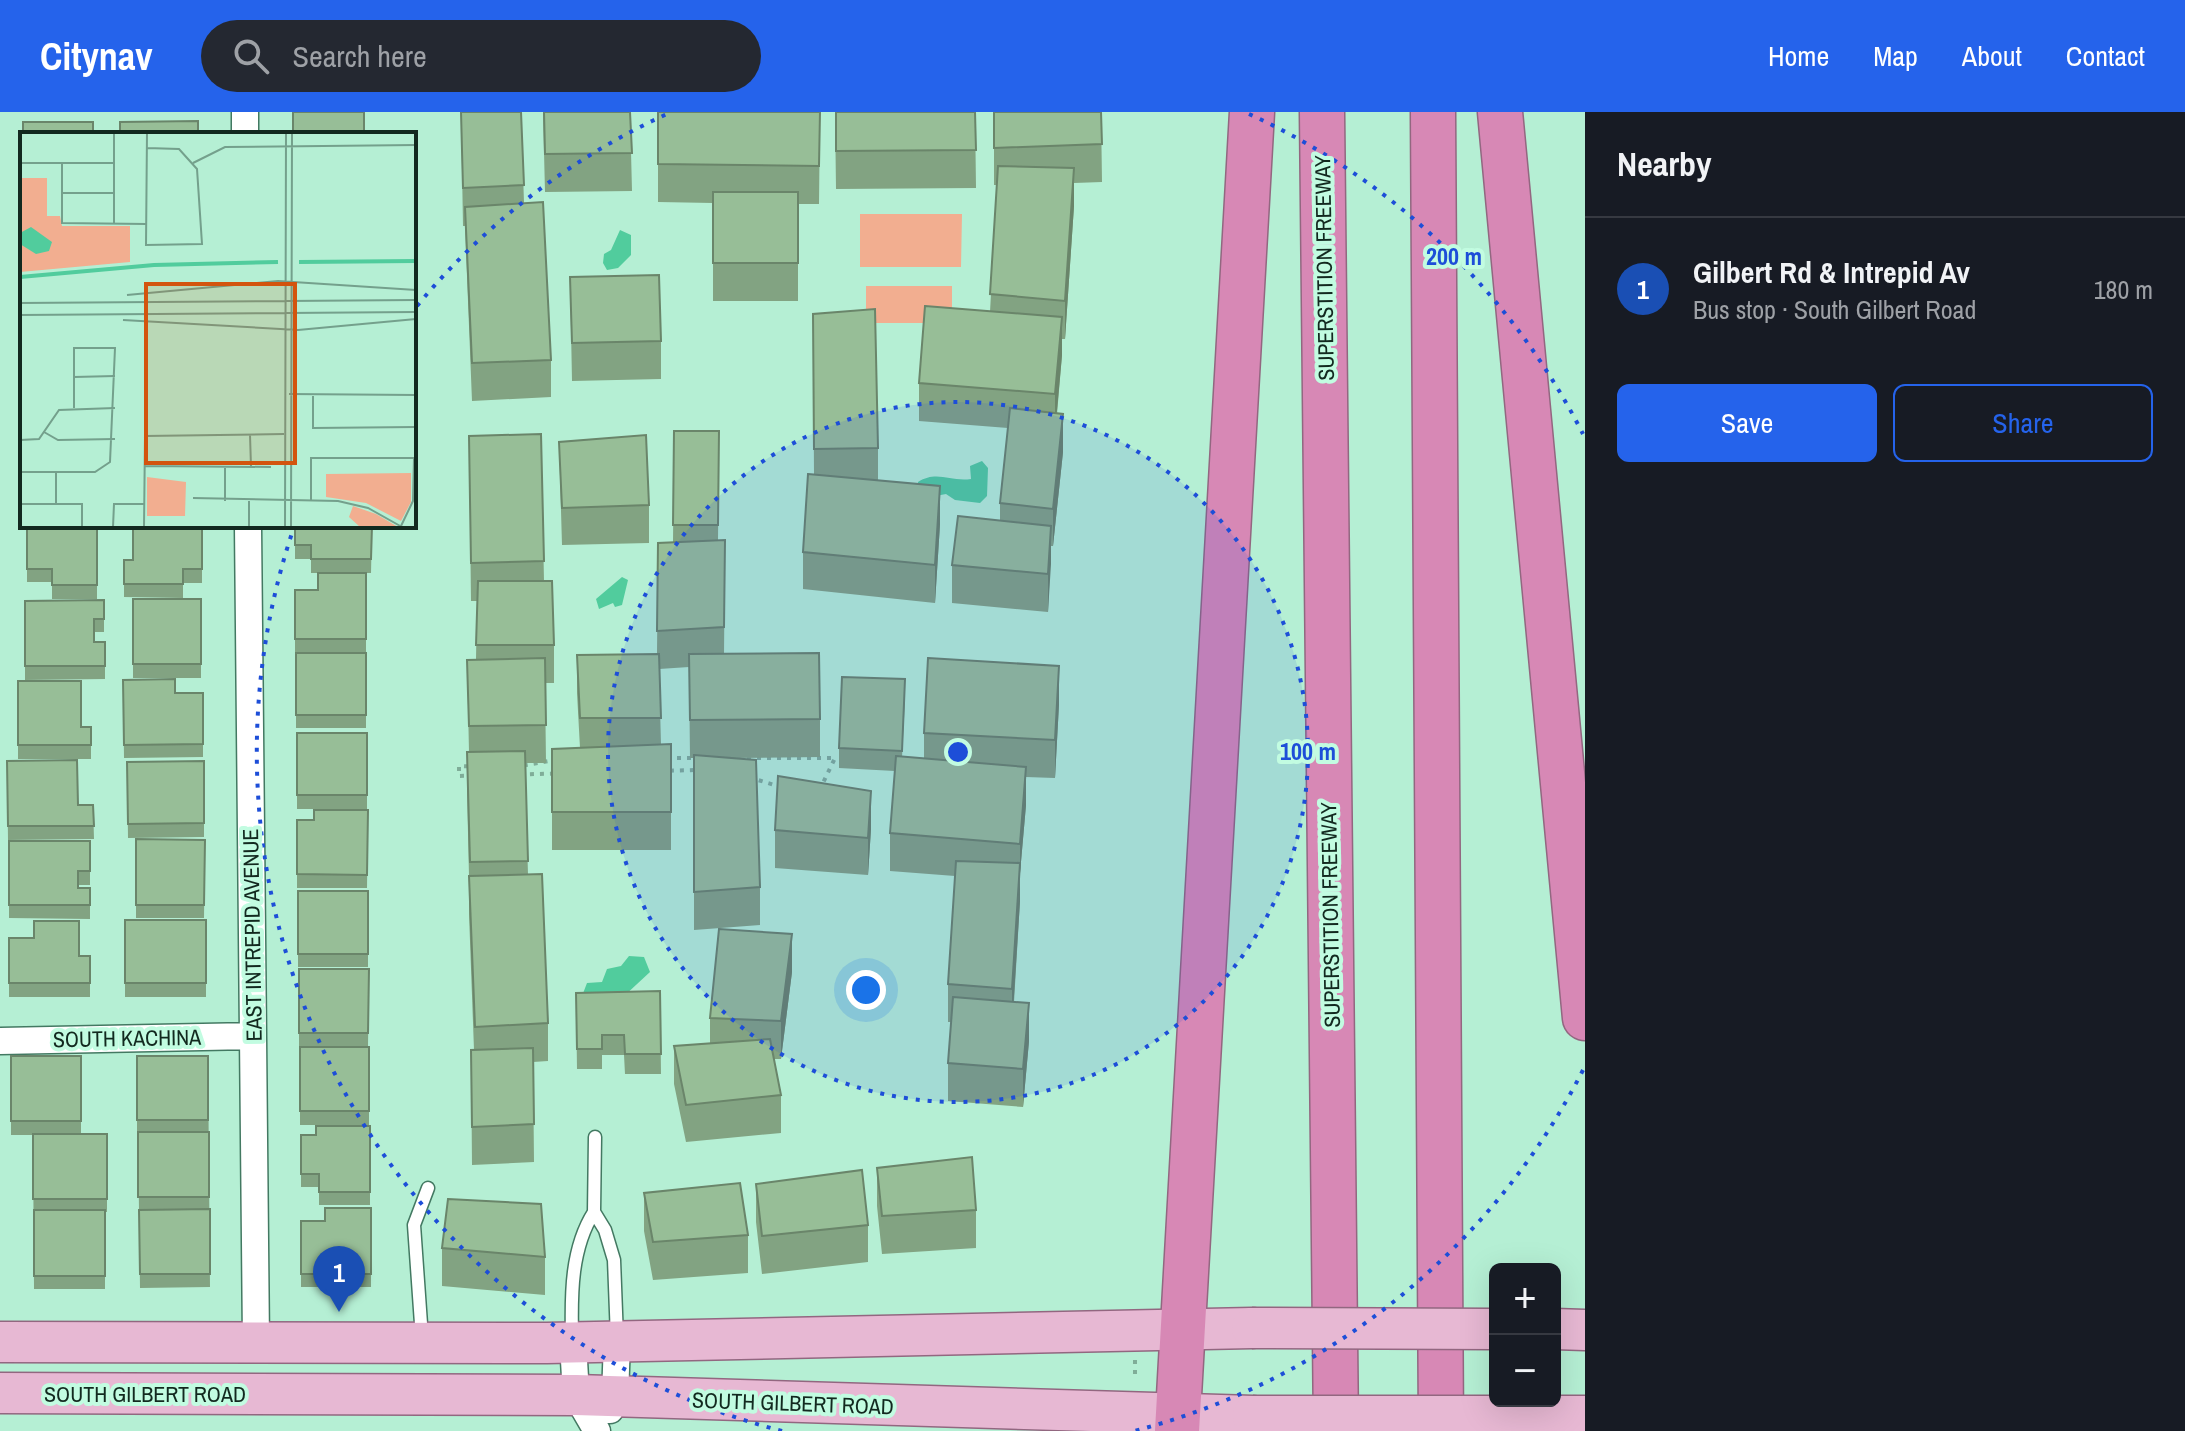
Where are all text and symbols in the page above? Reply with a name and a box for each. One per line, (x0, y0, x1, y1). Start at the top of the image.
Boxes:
search box (201, 20, 761, 92)
text: Citynav (40, 31, 153, 82)
icon: search (229, 34, 273, 78)
text: Search here (293, 36, 427, 76)
text: Home (1768, 37, 1829, 75)
text: Map (1873, 37, 1918, 75)
text: About (1962, 37, 2022, 75)
text: Contact (2066, 37, 2145, 75)
inset map (20, 132, 416, 528)
text: Nearby (1617, 141, 1712, 187)
street label: SUPERSTITION FREEWAY (1307, 155, 1341, 381)
text: 200 m (1426, 240, 1482, 272)
text: Gilbert Rd & Intrepid Av (1693, 252, 1970, 292)
text: 1 (1637, 272, 1649, 307)
text: 180 m (2094, 272, 2153, 307)
text: Bus stop · South Gilbert Road (1693, 292, 1976, 327)
button: Save (1617, 384, 1877, 462)
button: Share (1893, 384, 2153, 462)
text: 100 m (1280, 735, 1336, 767)
centre of rings (944, 738, 972, 766)
street label: SUPERSTITION FREEWAY (1313, 802, 1347, 1028)
street label: EAST INTREPID AVENUE (235, 828, 269, 1042)
your location (846, 970, 886, 1010)
street label: SOUTH KACHINA (53, 1022, 202, 1054)
pin: 1 (313, 1246, 365, 1312)
map controls (1489, 1263, 1561, 1407)
button: + (1489, 1263, 1561, 1335)
button: − (1489, 1335, 1561, 1407)
street label: SOUTH GILBERT ROAD (44, 1379, 246, 1409)
street label: SOUTH GILBERT ROAD (692, 1384, 894, 1422)

